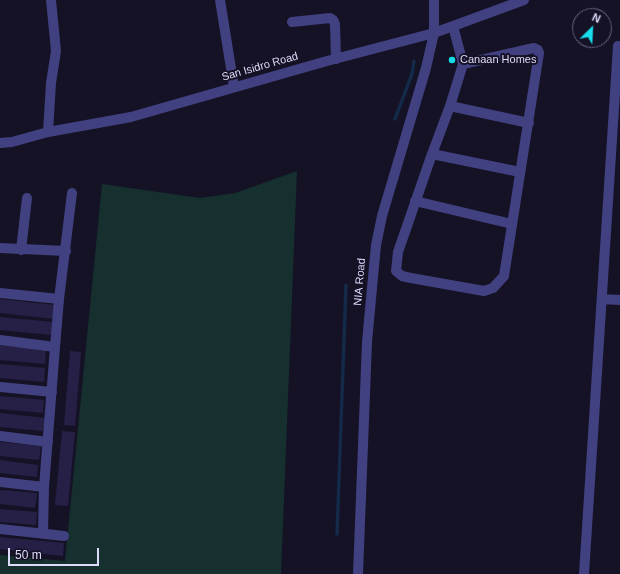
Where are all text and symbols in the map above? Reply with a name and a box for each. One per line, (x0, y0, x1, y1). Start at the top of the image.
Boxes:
north arrow (572, 8, 612, 48)
text: N (590, 11, 603, 25)
street label: San Isidro Road (220, 50, 300, 84)
place label: Canaan Homes (460, 53, 536, 67)
marker: Canaan Homes (447, 55, 457, 65)
street label: NIA Road (351, 258, 369, 306)
scale bar (10, 540, 101, 566)
text: 50 m (15, 548, 42, 562)

